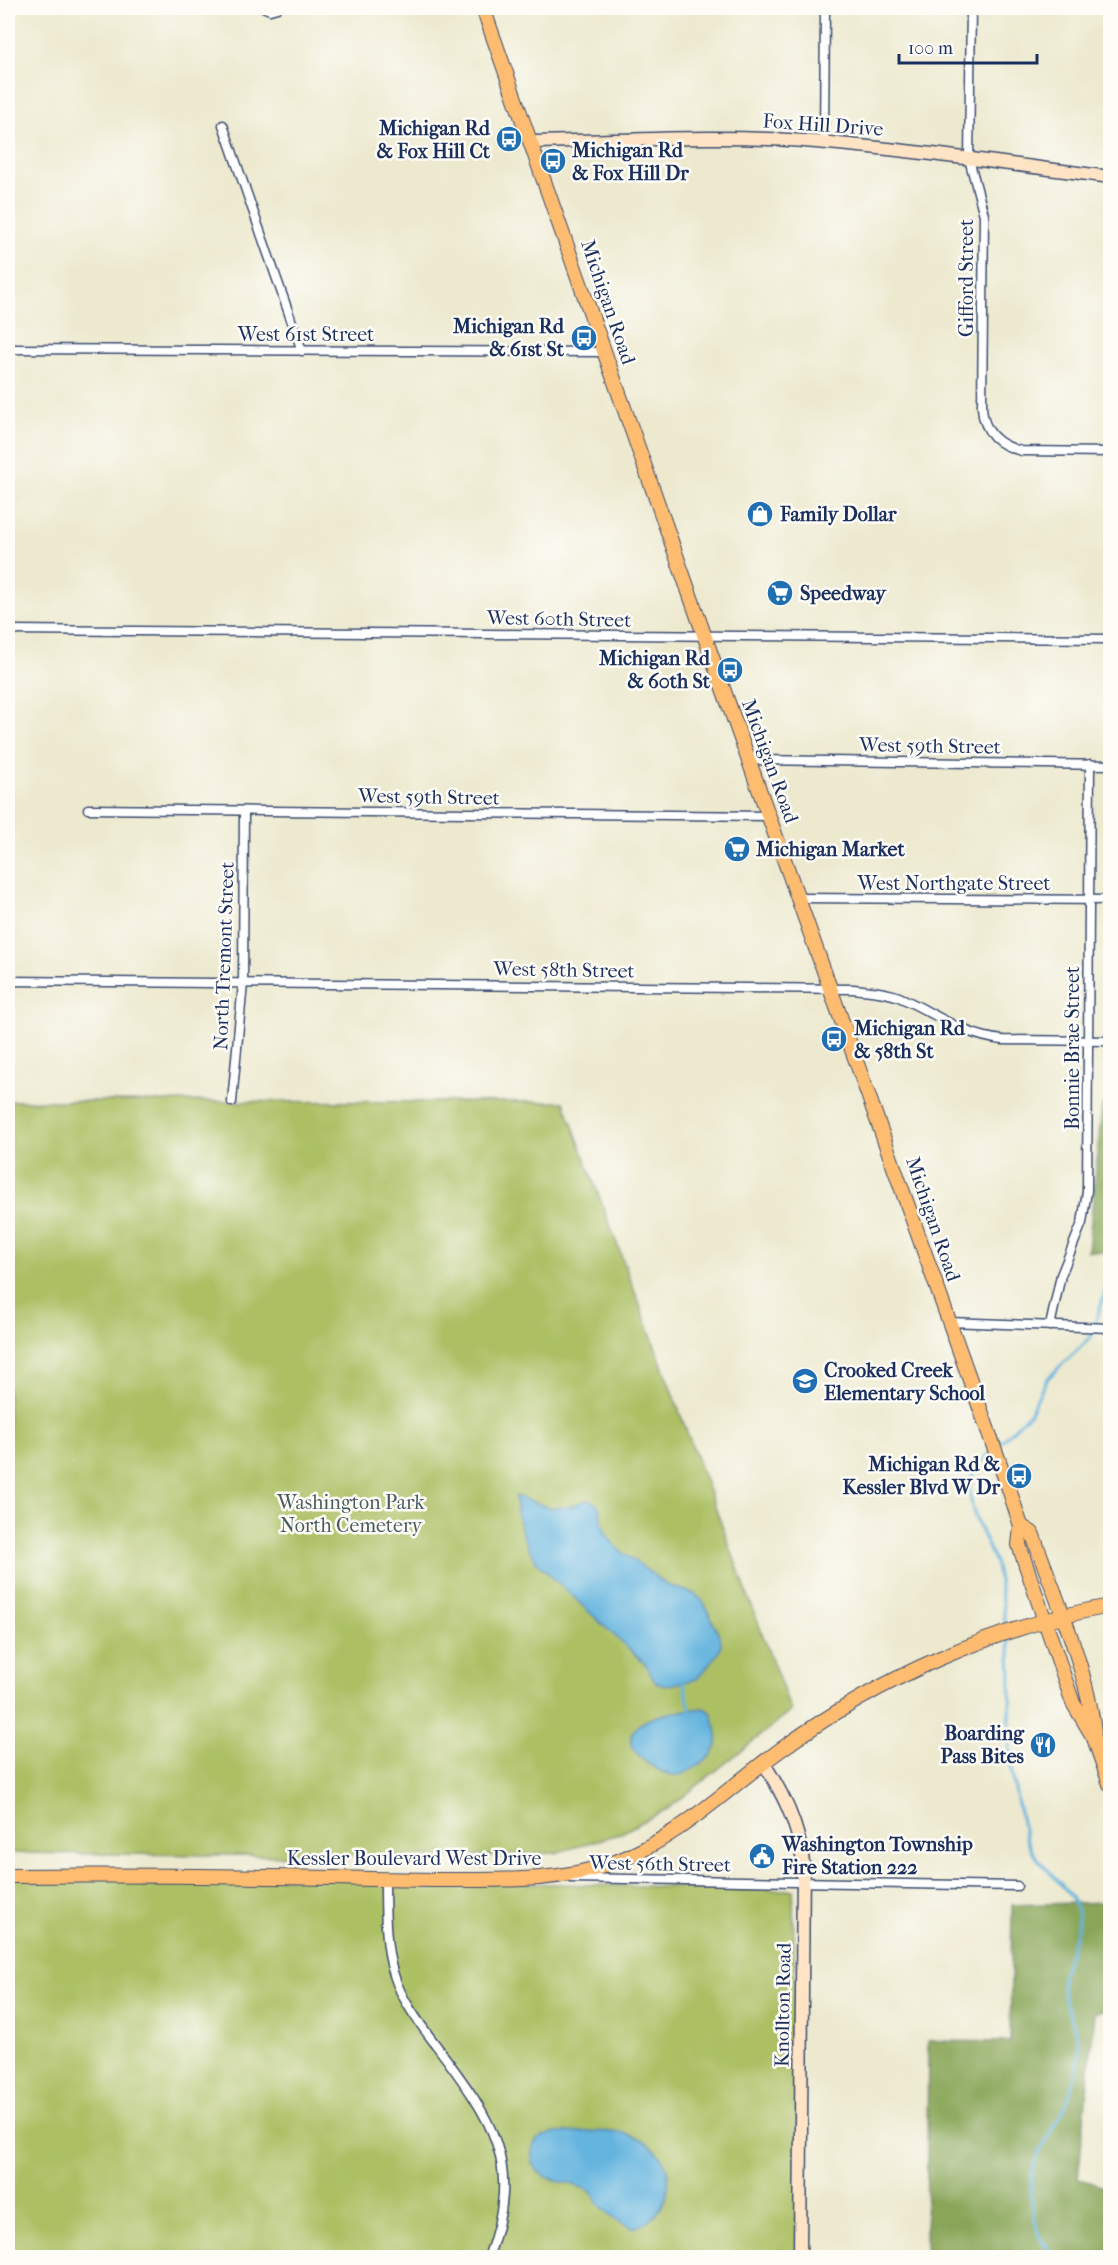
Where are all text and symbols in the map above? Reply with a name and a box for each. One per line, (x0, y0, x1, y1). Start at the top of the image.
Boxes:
scale bar (899, 27, 1037, 65)
text: 100 m (908, 38, 953, 59)
street label: Fox Hill Drive (762, 109, 884, 141)
place label: Michigan Rd & Fox Hill Ct (377, 117, 491, 163)
bus stop icon: Michigan Rd & Fox Hill Ct (494, 124, 524, 154)
place label: Michigan Rd & Fox Hill Dr (571, 139, 689, 185)
bus stop icon: Michigan Rd & Fox Hill Dr (538, 146, 568, 176)
street label: Gifford Street (955, 219, 978, 337)
street label: Michigan Road (576, 237, 640, 368)
place label: Michigan Rd & 61st St (452, 315, 565, 361)
street label: West 61st Street (237, 323, 374, 346)
bus stop icon: Michigan Rd & 61st St (569, 323, 599, 353)
shop icon: Family Dollar (745, 499, 775, 529)
place label: Family Dollar (779, 503, 897, 526)
supermarket icon: Speedway (765, 578, 795, 608)
place label: Speedway (800, 582, 887, 605)
street label: West 60th Street (486, 606, 631, 632)
place label: Michigan Rd & 60th St (598, 647, 711, 693)
bus stop icon: Michigan Rd & 60th St (715, 655, 745, 685)
street label: Michigan Road (737, 696, 803, 827)
street label: West 59th Street (858, 733, 1001, 759)
street label: West 59th Street (357, 784, 500, 810)
supermarket icon: Michigan Market (722, 834, 752, 864)
place label: Michigan Market (755, 838, 905, 861)
street label: North Tremont Street (209, 861, 239, 1051)
street label: West Northgate Street (857, 872, 1050, 895)
street label: West 58th Street (492, 957, 635, 983)
street label: Bonnie Brae Street (1061, 966, 1084, 1130)
place label: Michigan Rd & 58th St (853, 1017, 966, 1063)
bus stop icon: Michigan Rd & 58th St (819, 1024, 849, 1054)
street label: Michigan Road (901, 1154, 965, 1285)
place label: Crooked Creek Elementary School (824, 1359, 986, 1405)
school or university icon: Crooked Creek Elementary School (790, 1366, 820, 1396)
place label: Michigan Rd & Kessler Blvd W Dr (842, 1453, 1001, 1499)
bus stop icon: Michigan Rd & Kessler Blvd W Dr (1004, 1461, 1034, 1491)
park label: Washington Park North Cemetery (276, 1491, 425, 1537)
place label: Boarding Pass Bites (941, 1722, 1025, 1768)
restaurant icon: Boarding Pass Bites (1028, 1730, 1058, 1760)
place label: Washington Township Fire Station 222 (781, 1833, 973, 1879)
public building icon: Washington Township Fire Station 222 (747, 1841, 777, 1871)
street label: Kessler Boulevard West Drive (287, 1847, 541, 1870)
street label: West 56th Street (588, 1851, 731, 1877)
street label: Knollton Road (770, 1941, 796, 2067)

